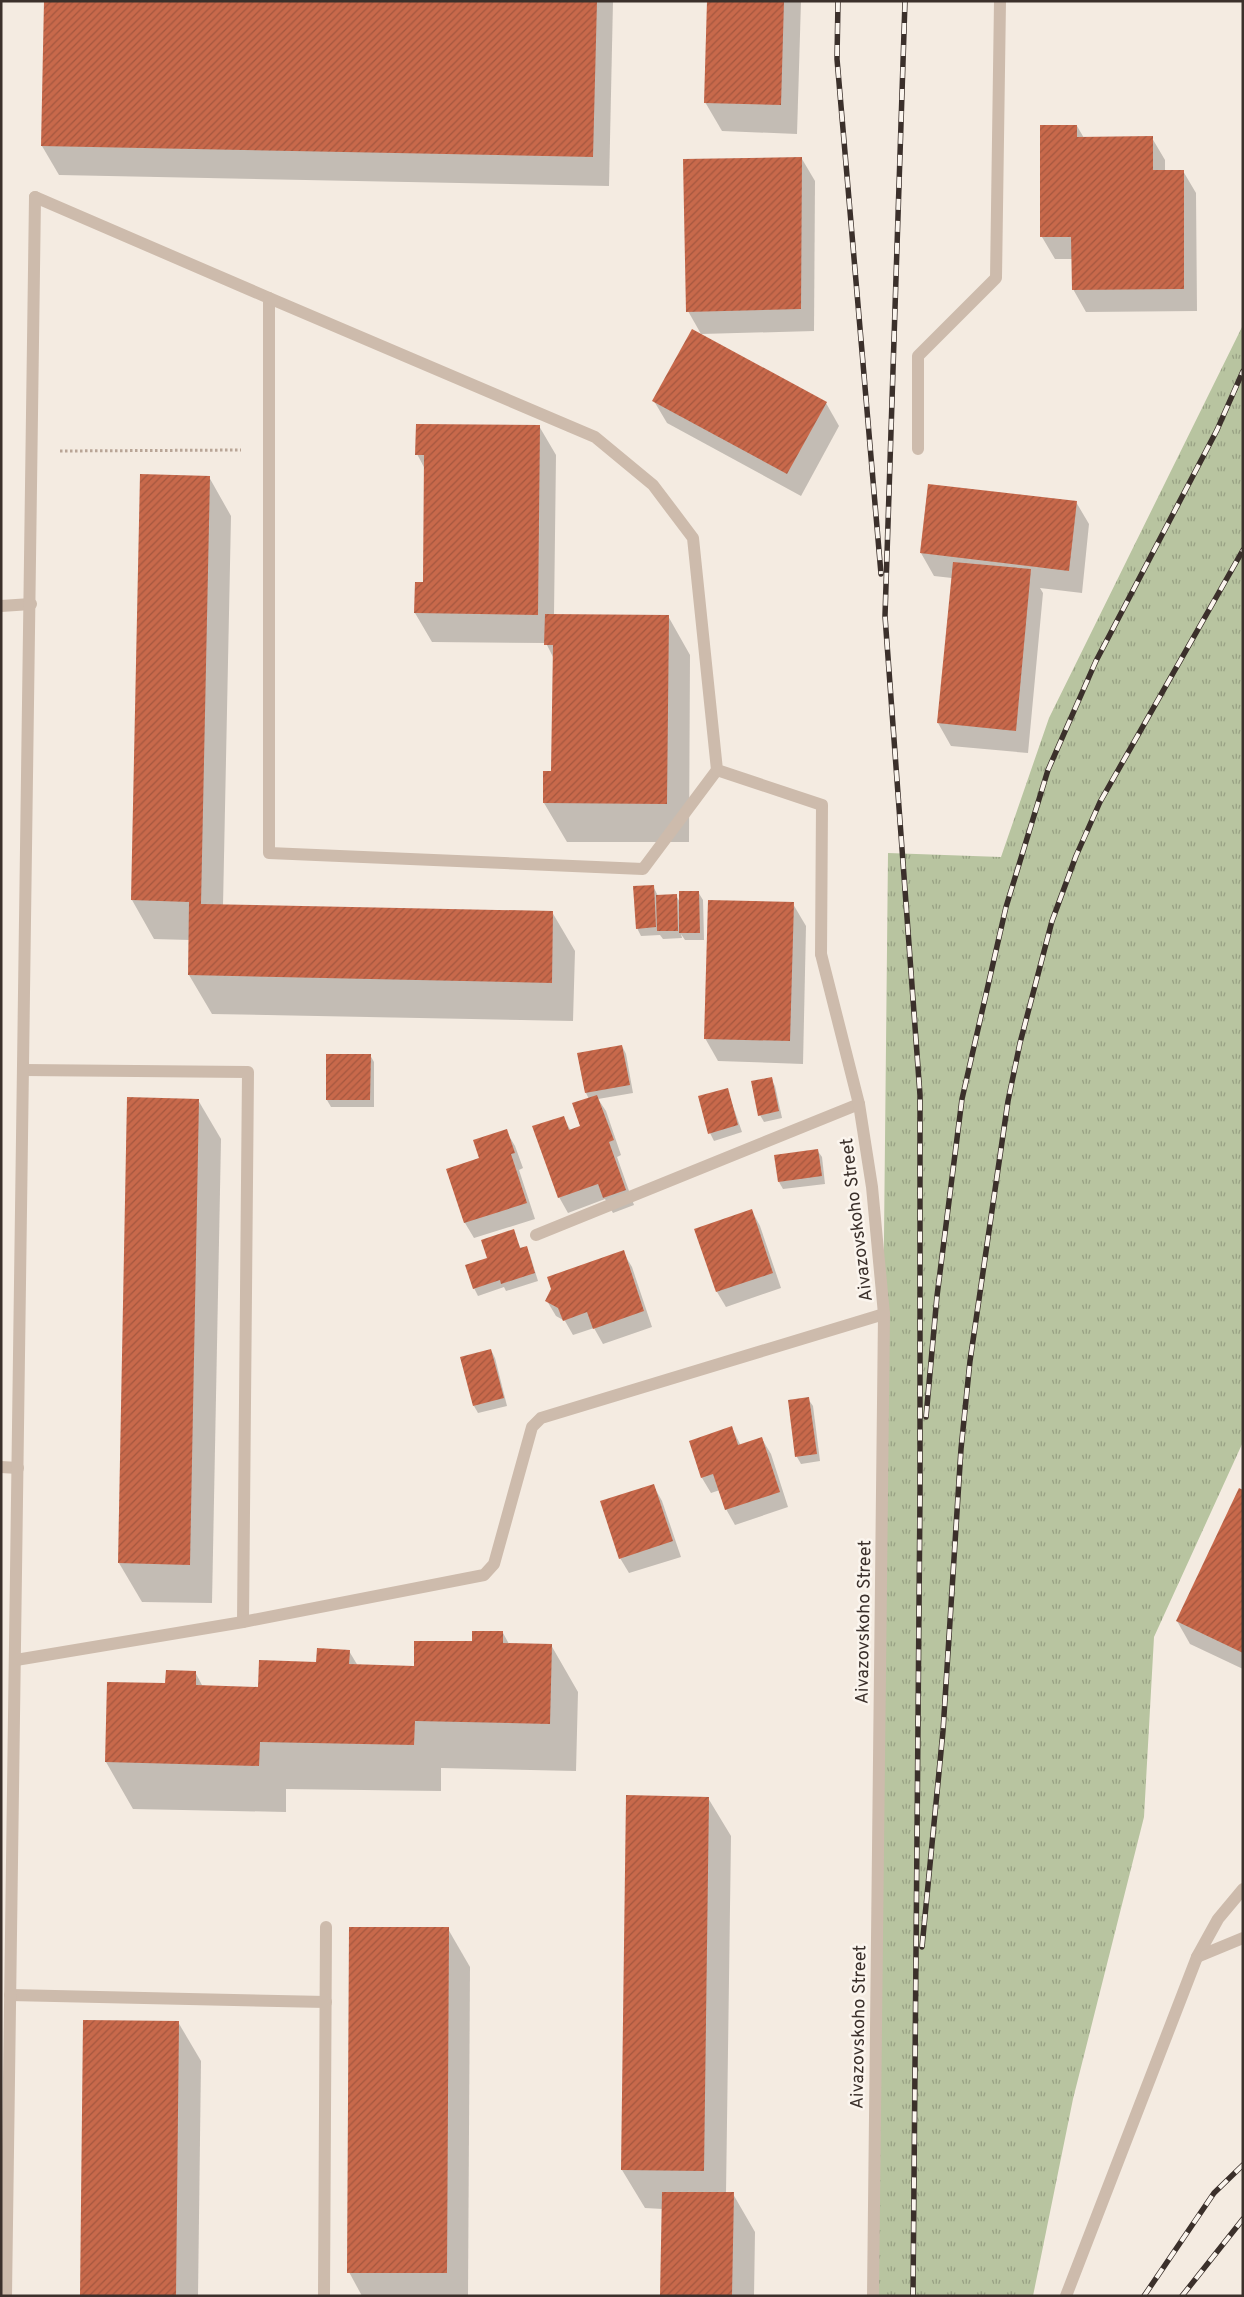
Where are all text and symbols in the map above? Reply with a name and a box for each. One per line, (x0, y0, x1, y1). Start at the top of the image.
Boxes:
street label: Aivazovskoho Street (836, 1137, 879, 1303)
street label: Aivazovskoho Street (852, 1540, 877, 1705)
street label: Aivazovskoho Street (847, 1945, 872, 2110)

